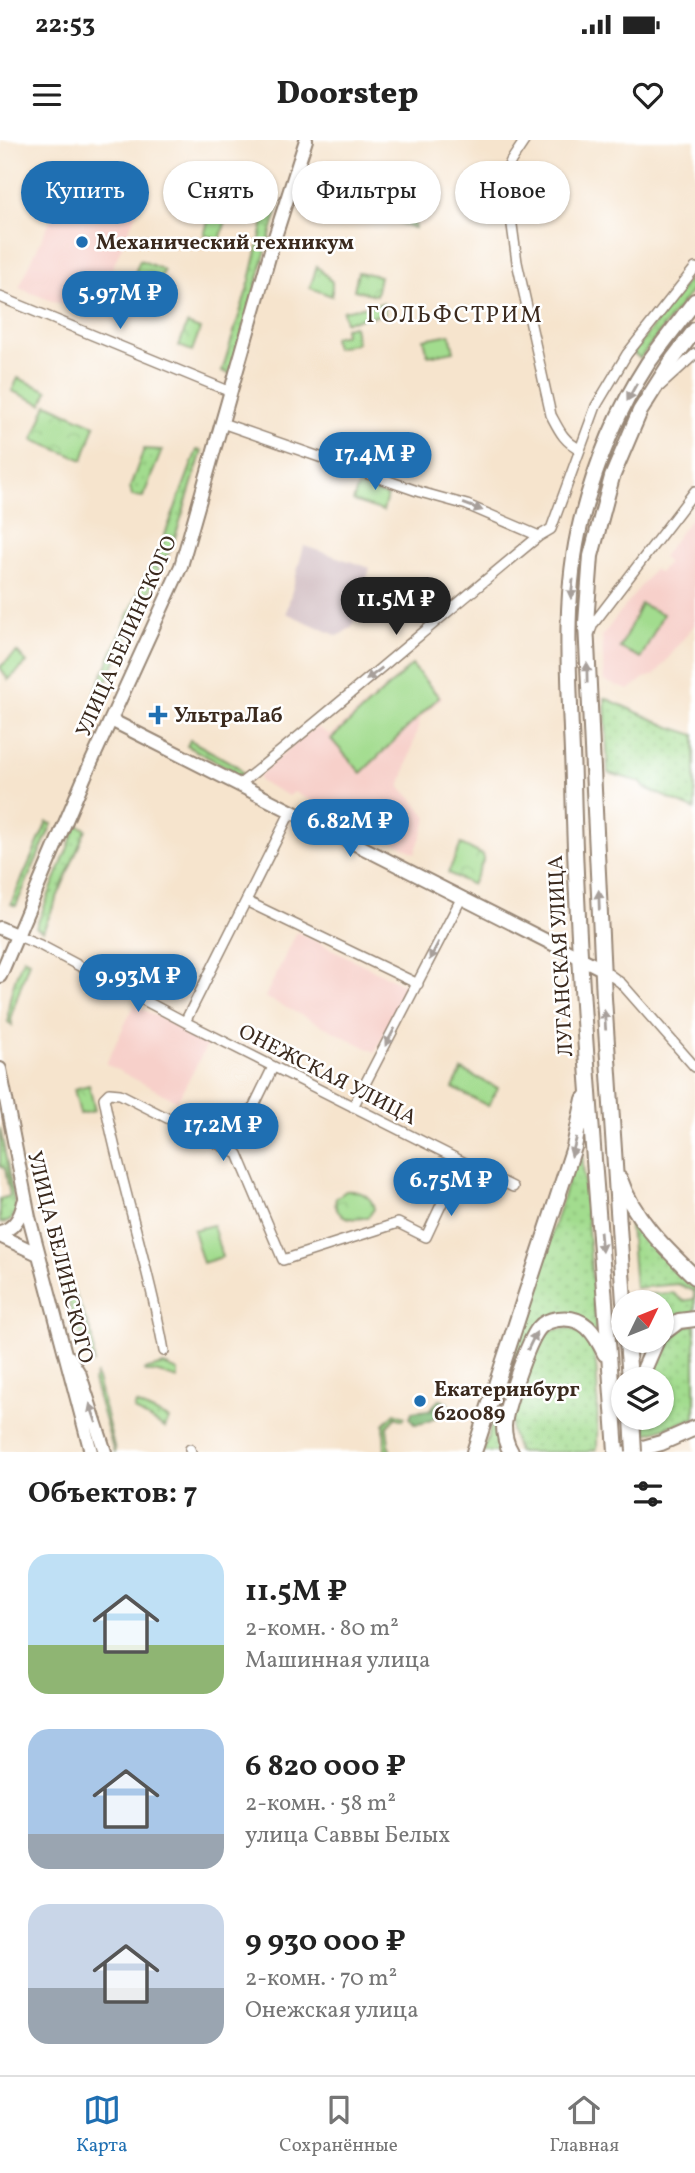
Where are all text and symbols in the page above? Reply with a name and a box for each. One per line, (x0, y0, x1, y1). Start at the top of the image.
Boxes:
text: 22:53 (35, 7, 95, 43)
text: Doorstep (277, 73, 418, 117)
icon: menu (28, 76, 66, 114)
icon: heart (629, 76, 667, 114)
chip: Купить (21, 161, 149, 224)
chip: Снять (163, 161, 278, 224)
chip: Фильтры (292, 161, 441, 224)
chip: Новое (455, 161, 570, 224)
place label: Механический техникум (96, 229, 354, 258)
marker: Механический техникум (74, 234, 90, 250)
pin: 5.97M ₽ (55, 272, 185, 331)
text: 5.97M ₽ (78, 278, 162, 310)
district label: ГОЛЬФСТРИМ (366, 300, 544, 332)
one-way arrow (626, 382, 638, 401)
pin: 17.4M ₽ (310, 432, 440, 492)
text: 17.4M ₽ (334, 439, 416, 471)
one-way arrow (462, 502, 483, 513)
street label: УЛИЦА БЕЛИНСКОГО (70, 531, 185, 742)
pin: 11.5M ₽ (331, 578, 461, 637)
one-way arrow (566, 578, 577, 600)
text: 11.5M ₽ (357, 584, 435, 616)
one-way arrow (581, 662, 593, 684)
one-way arrow (366, 667, 384, 682)
place label: УльтраЛаб (174, 702, 283, 731)
marker: УльтраЛаб (148, 705, 168, 725)
pin: 6.82M ₽ (285, 800, 415, 859)
text: 6.82M ₽ (307, 806, 393, 838)
street label: ЛУГАНСКАЯ УЛИЦА (542, 854, 581, 1057)
one-way arrow (594, 889, 605, 911)
one-way arrow (429, 941, 440, 961)
pin: 9.93M ₽ (73, 954, 203, 1014)
text: 9.93M ₽ (95, 961, 181, 993)
one-way arrow (599, 1009, 610, 1031)
street label: ОНЕЖСКАЯ УЛИЦА (233, 1018, 422, 1133)
one-way arrow (384, 1028, 396, 1047)
pin: 17.2M ₽ (158, 1104, 288, 1163)
text: 17.2M ₽ (183, 1110, 263, 1142)
one-way arrow (568, 1136, 579, 1158)
street label: УЛИЦА БЕЛИНСКОГО (19, 1148, 100, 1367)
pin: 6.75M ₽ (386, 1158, 516, 1218)
text: 6.75M ₽ (409, 1165, 493, 1197)
one-way arrow (596, 1231, 607, 1253)
north arrow (611, 1290, 674, 1353)
map controls (611, 1290, 674, 1430)
one-way arrow (526, 1331, 538, 1351)
button: layers (611, 1367, 674, 1430)
place label: Екатеринбург 620089 (434, 1376, 580, 1429)
marker: Екатеринбург 620089 (412, 1393, 428, 1409)
one-way arrow (87, 1403, 98, 1424)
text: Объектов: 7 (28, 1473, 198, 1515)
icon: filters (629, 1475, 667, 1513)
text: 11.5M ₽ (245, 1571, 347, 1613)
icon: home (84, 1582, 168, 1666)
text: 2-комн. · 80 m² (245, 1613, 399, 1645)
text: Машинная улица (245, 1645, 430, 1677)
text: 6 820 000 ₽ (245, 1746, 406, 1788)
icon: home (84, 1757, 168, 1841)
text: 2-комн. · 58 m² (245, 1788, 396, 1820)
text: улица Саввы Белых (245, 1820, 450, 1852)
text: 9 930 000 ₽ (245, 1921, 406, 1963)
icon: home (84, 1932, 168, 2016)
text: 2-комн. · 70 m² (245, 1963, 397, 1995)
text: Онежская улица (245, 1995, 419, 2027)
tab: Карта (76, 2091, 127, 2159)
tab: Сохранённые (279, 2091, 398, 2159)
tab: Главная (550, 2091, 619, 2159)

